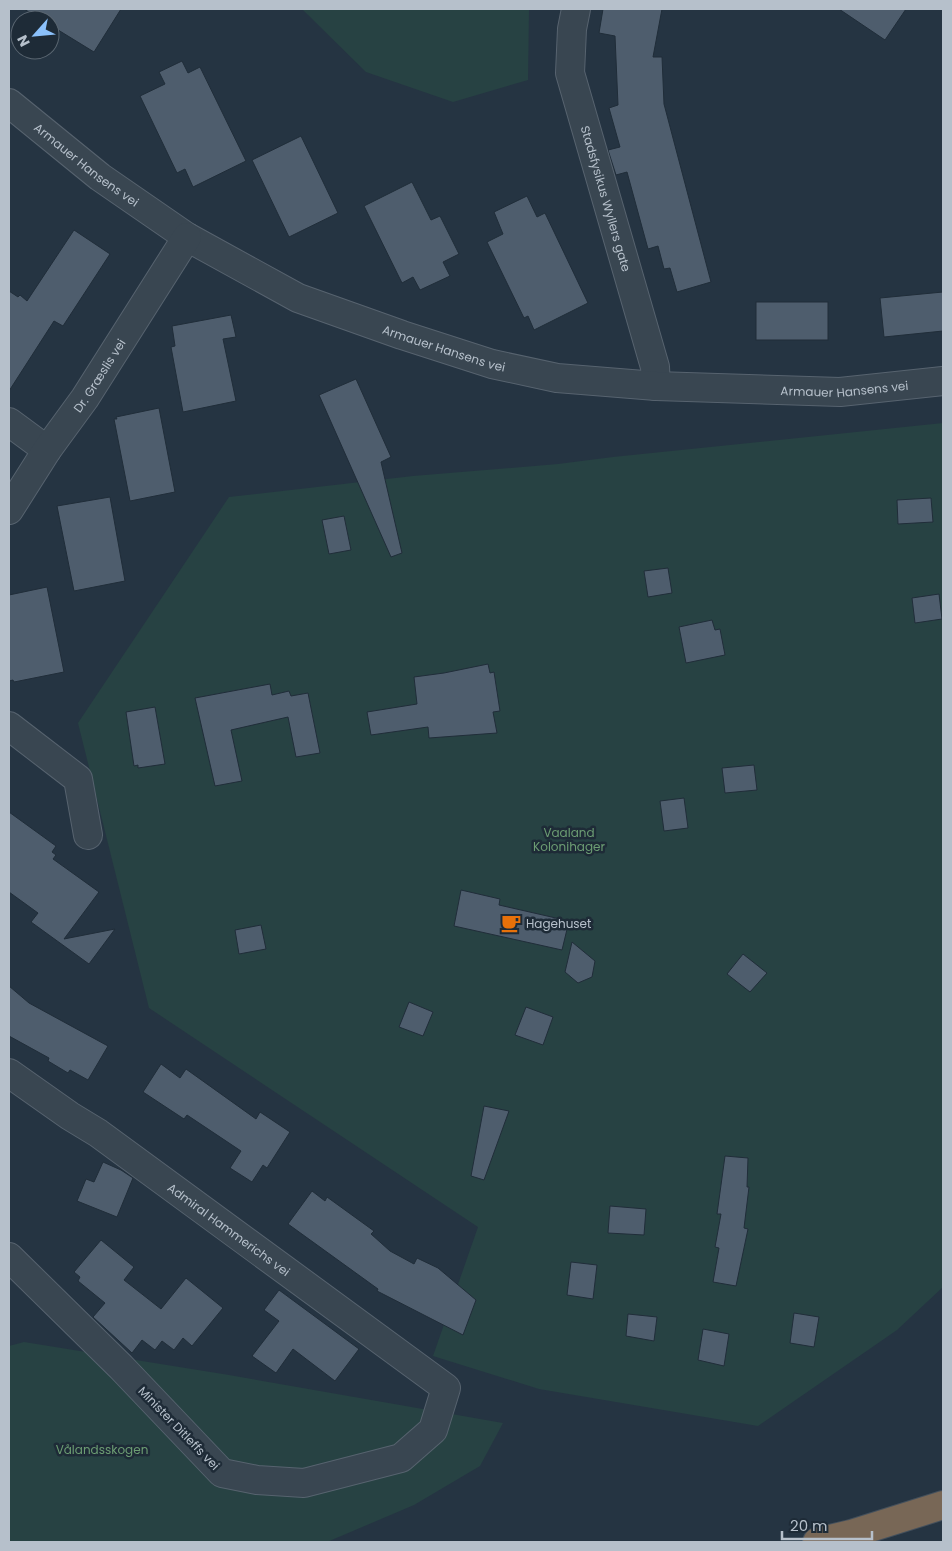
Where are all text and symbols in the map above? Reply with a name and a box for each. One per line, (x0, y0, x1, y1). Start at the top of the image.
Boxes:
north arrow (10, 10, 60, 60)
text: N (12, 32, 35, 50)
street label: Armauer Hansens vei (31, 118, 143, 210)
street label: Stadsfysikus Wyllers gate (577, 123, 635, 273)
street label: Armauer Hansens vei (380, 320, 507, 375)
street label: Dr. Græslis vei (69, 335, 129, 416)
street label: Armauer Hansens vei (780, 376, 909, 401)
park label: Vaaland Kolonihager (533, 824, 605, 855)
cafe icon: Hagehuset (500, 912, 522, 934)
place label: Hagehuset (526, 915, 591, 932)
street label: Admiral Hammerichs vei (164, 1179, 294, 1280)
street label: Minister Ditleffs vei (135, 1382, 223, 1474)
park label: Vålandsskogen (56, 1441, 148, 1458)
scale bar (782, 1508, 872, 1540)
text: 20 m (790, 1515, 828, 1536)

